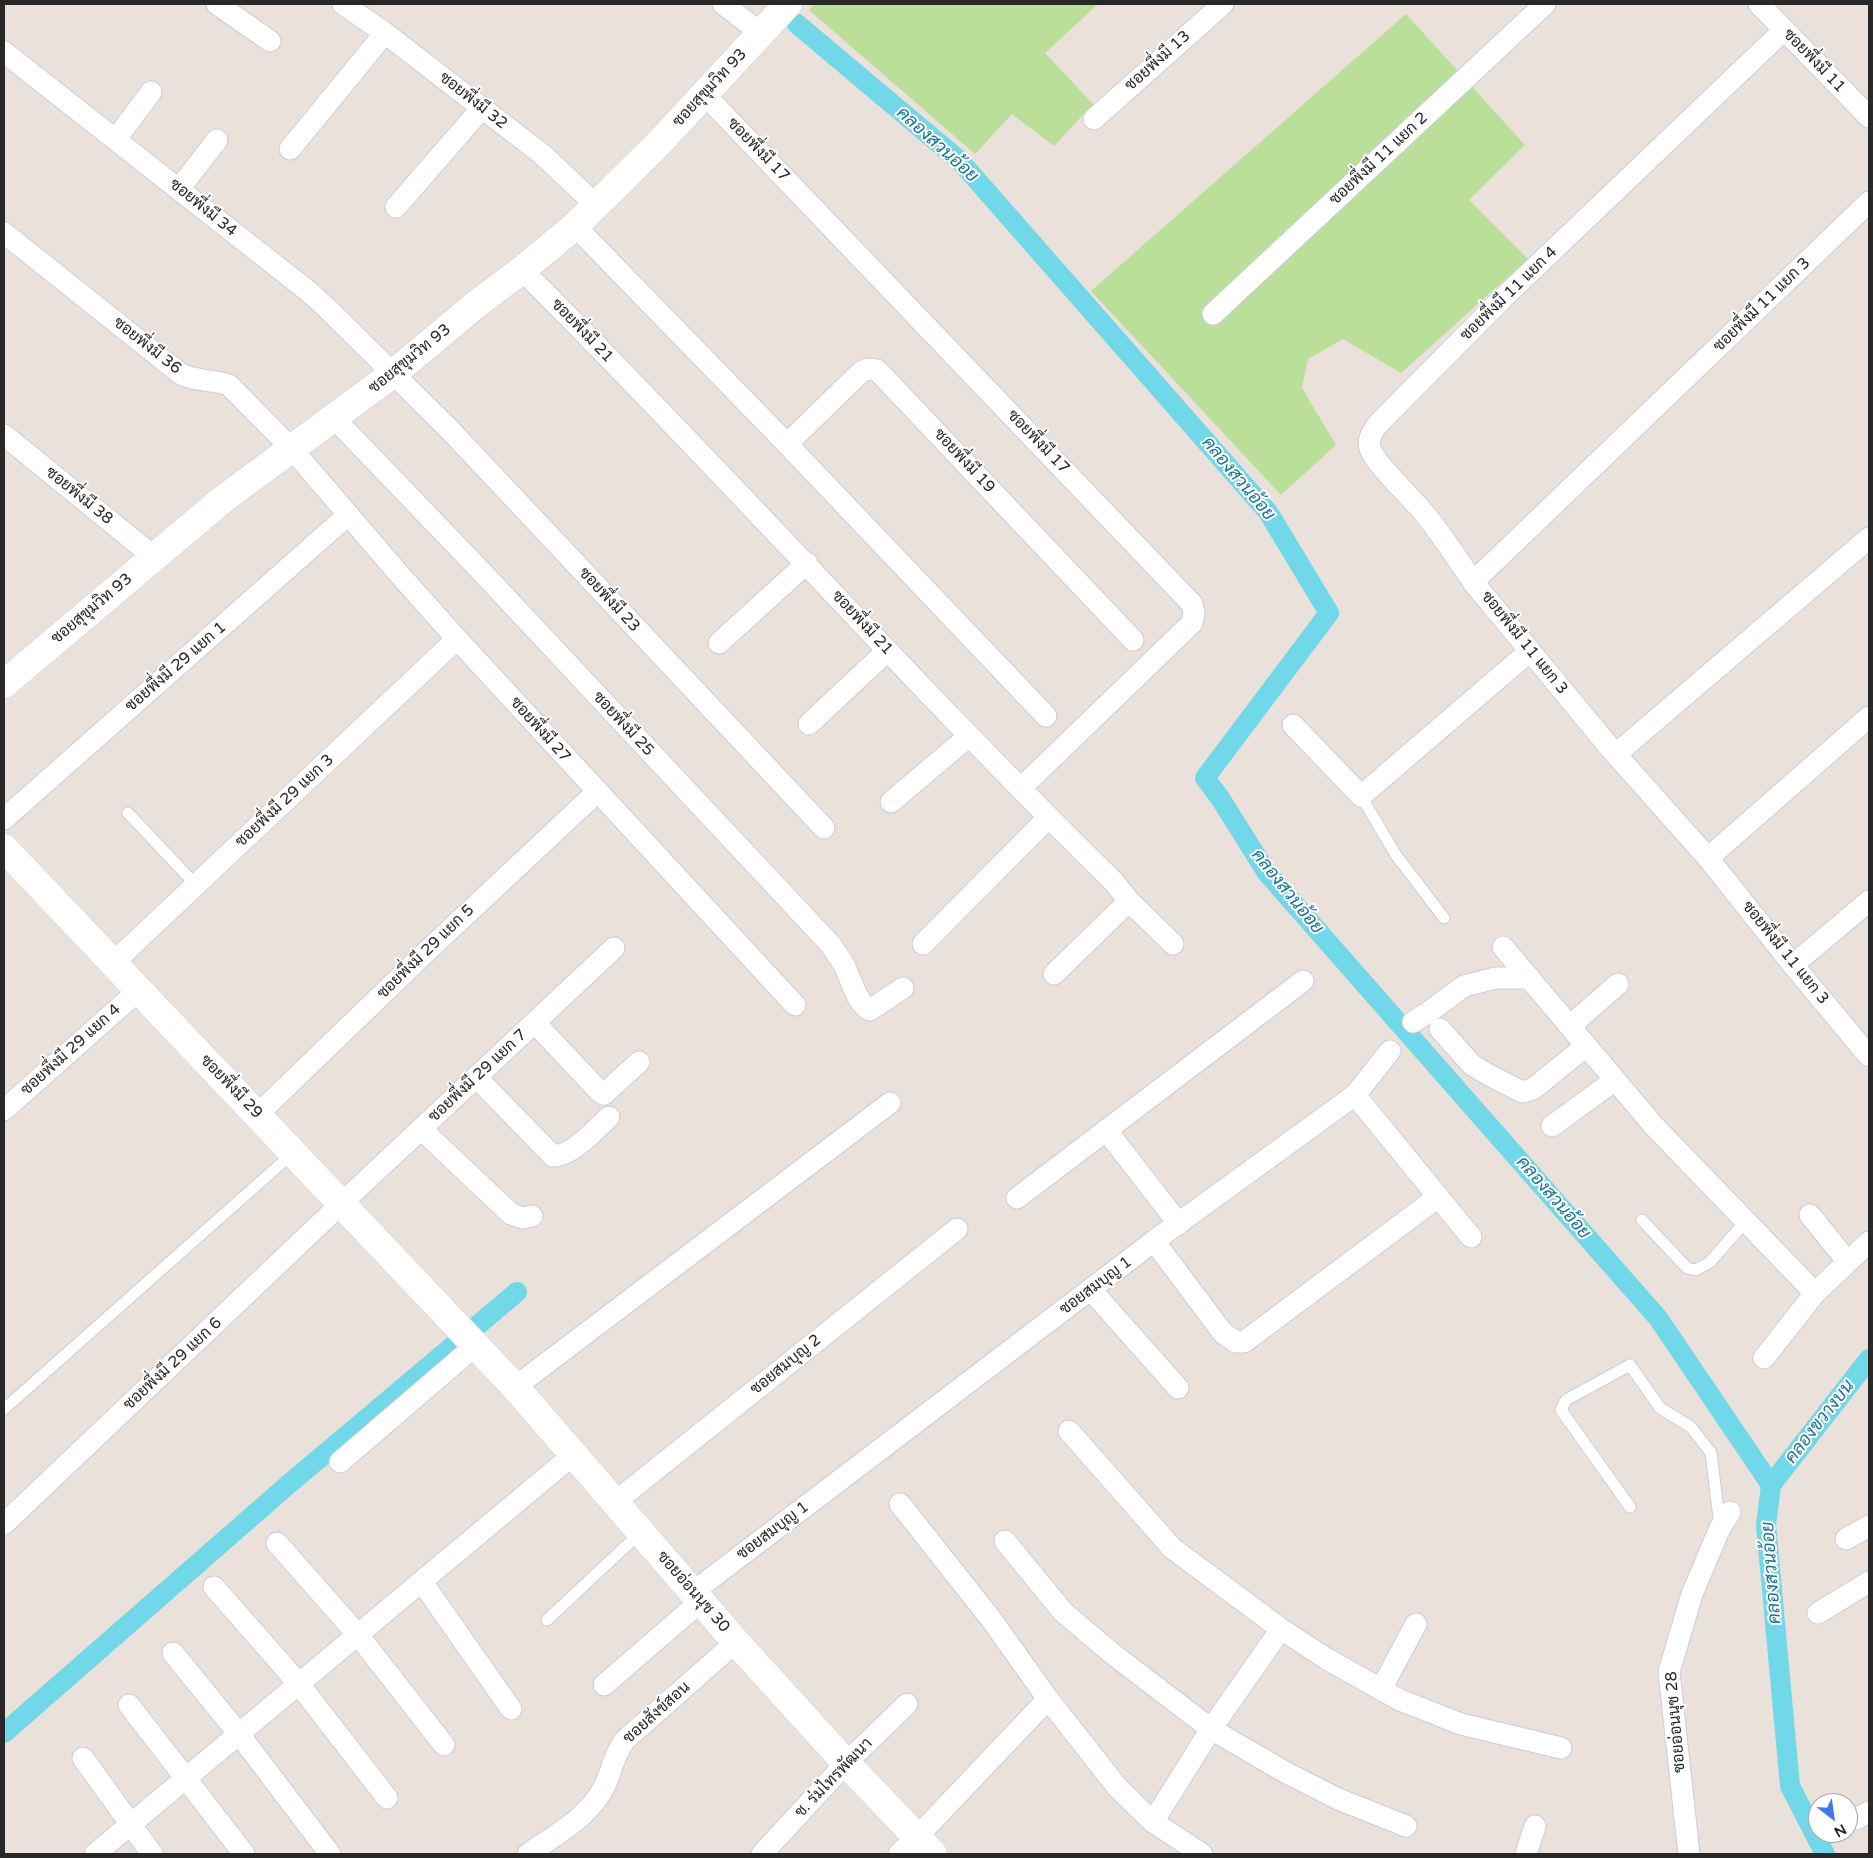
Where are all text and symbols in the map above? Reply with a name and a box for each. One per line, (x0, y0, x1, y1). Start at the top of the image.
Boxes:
street label: ซอยพึ่งมี 11 (1779, 25, 1849, 97)
street label: ซอยพึ่งมี 13 (1121, 27, 1195, 95)
street label: ซอยสุขุมวิท 93 (669, 45, 751, 131)
street label: ซอยพึ่งมี 32 (435, 68, 511, 134)
water label: คลองสวนอ้อย (892, 103, 982, 187)
street label: ซอยพึ่งมี 11 แยก 2 (1326, 109, 1432, 209)
street label: ซอยพึ่งมี 17 (723, 114, 793, 186)
street label: ซอยพึ่งมี 34 (165, 175, 241, 241)
street label: ซอยพึ่งมี 11 แยก 4 (1457, 243, 1561, 345)
street label: ซอยพึ่งมี 11 แยก 3 (1710, 254, 1814, 356)
street label: ซอยพึ่งมี 21 (547, 295, 617, 367)
street label: ซอยพึ่งมี 36 (109, 313, 185, 379)
street label: ซอยสุขุมวิท 93 (365, 320, 455, 398)
street label: ซอยพึ่งมี 17 (1003, 406, 1073, 478)
street label: ซอยพึ่งมี 19 (929, 425, 999, 497)
water label: คลองสวนอ้อย (1197, 433, 1279, 525)
street label: ซอยพึ่งมี 38 (41, 463, 117, 529)
street label: ซอยพึ่งมี 23 (574, 564, 644, 636)
street label: ซอยสุขุมวิท 93 (48, 570, 136, 648)
street label: ซอยพึ่งมี 21 (827, 587, 897, 659)
street label: ซอยพึ่งมี 11 แยก 3 (1476, 588, 1572, 698)
street label: ซอยพึ่งมี 29 แยก 1 (122, 618, 230, 716)
street label: ซอยพึ่งมี 25 (588, 688, 658, 760)
street label: ซอยพึ่งมี 27 (506, 693, 574, 767)
street label: ซอยพึ่งมี 29 แยก 3 (232, 751, 338, 851)
water label: คลองสวนอ้อย (1246, 845, 1328, 939)
street label: ซอยพึ่งมี 11 แยก 3 (1737, 898, 1833, 1008)
street label: ซอยพึ่งมี 29 แยก 5 (374, 901, 478, 1003)
street label: ซอยพึ่งมี 29 แยก 4 (17, 1000, 125, 1100)
street label: ซอยพึ่งมี 29 แยก 7 (425, 1026, 531, 1126)
street label: ซอยพึ่งมี 29 (196, 1051, 266, 1123)
water label: คลองสวนอ้อย (1511, 1152, 1595, 1244)
street label: ซอยสมบุญ 1 (1056, 1253, 1136, 1319)
street label: ซอยพึ่งมี 29 แยก 6 (120, 1314, 226, 1414)
street label: ซอยสมบุญ 2 (747, 1331, 825, 1399)
water label: คลองขวางบน (1781, 1376, 1859, 1468)
street label: ซอยสมบุญ 1 (733, 1498, 813, 1564)
water label: คลองสวนอ้อย (1758, 1521, 1786, 1625)
street label: ซอยอ่อนนุช 30 (652, 1547, 734, 1637)
street label: ซอยอ่อนนุช 28 (1662, 1671, 1690, 1773)
street label: ซอยสังข์สอน (620, 1678, 694, 1748)
street label: ซ. ร่มไทรพัฒนา (791, 1734, 877, 1822)
north arrow (1808, 1793, 1858, 1843)
text: N (1831, 1820, 1849, 1841)

